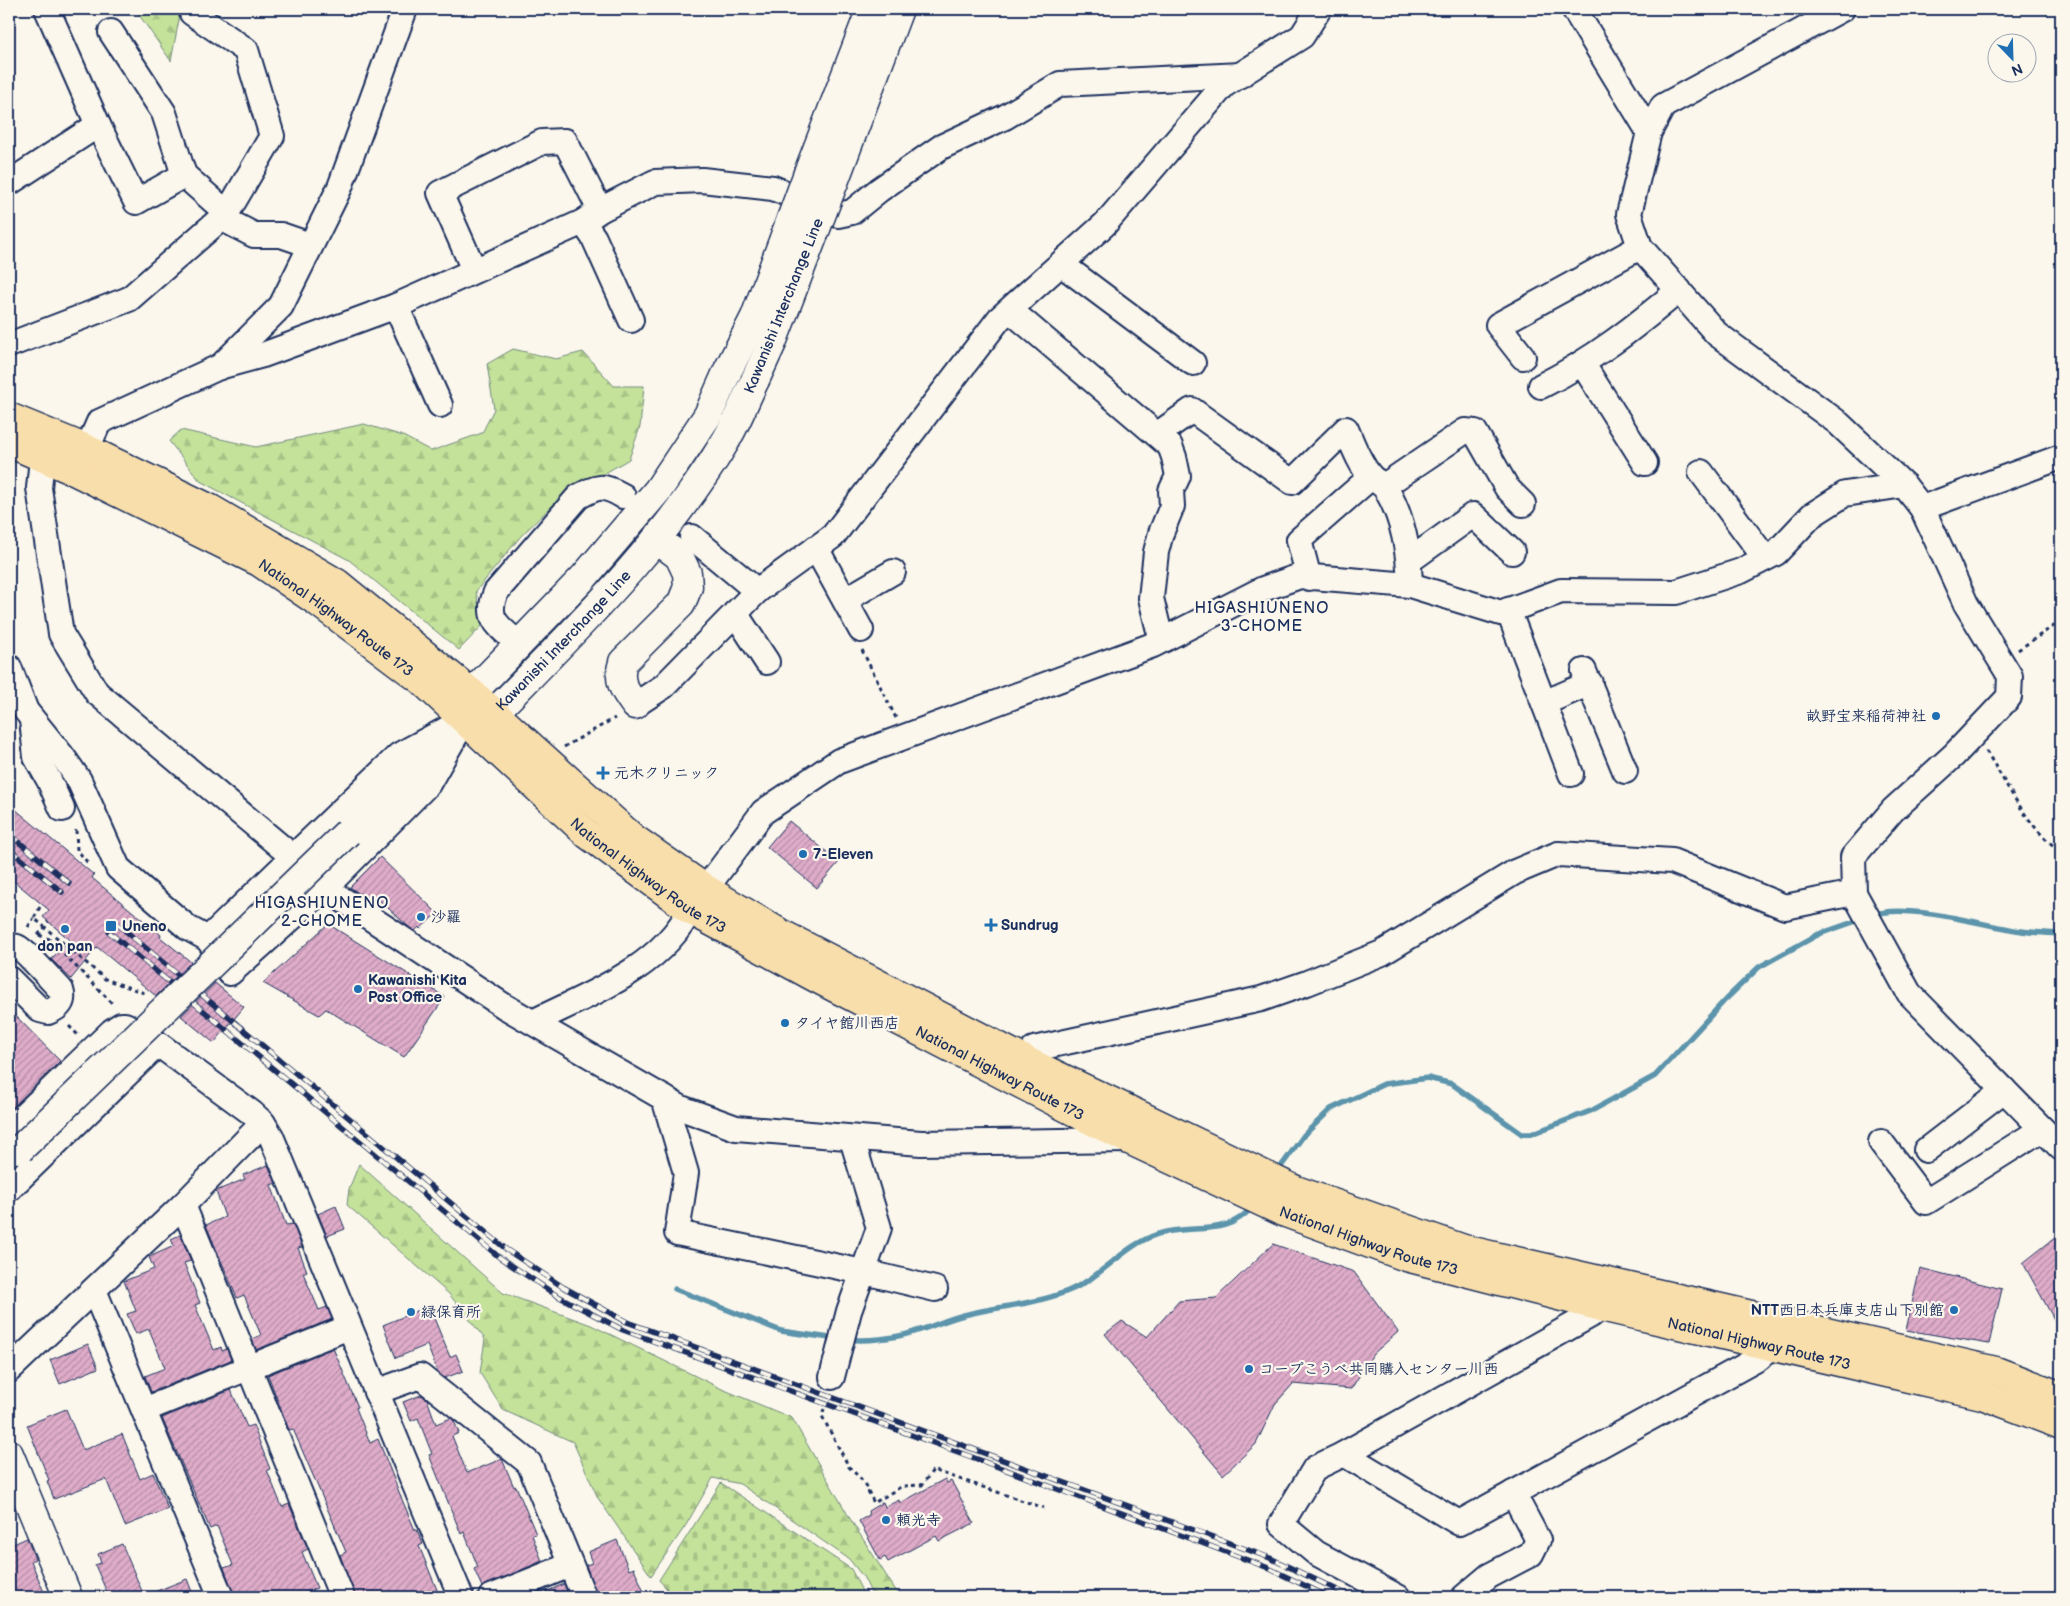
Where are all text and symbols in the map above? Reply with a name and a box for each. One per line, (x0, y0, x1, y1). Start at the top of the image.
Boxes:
north arrow (1988, 32, 2038, 82)
text: N (2009, 60, 2025, 79)
street label: Kawanishi Interchange Line (740, 216, 828, 396)
street label: National Highway Route 173 (255, 555, 417, 681)
street label: Kawanishi Interchange Line (492, 566, 635, 715)
district label: HIGASHIUNENO 3-CHOME (1194, 599, 1330, 636)
place label: 畝野宝来稲荷神社 (1806, 707, 1926, 726)
marker: 畝野宝来稲荷神社 (1930, 710, 1942, 722)
place label: 元木クリニック (614, 764, 719, 783)
marker: 元木クリニック (596, 766, 610, 780)
street label: National Highway Route 173 (566, 814, 730, 937)
place label: 7-Eleven (813, 845, 873, 864)
marker: 7-Eleven (797, 848, 809, 860)
district label: HIGASHIUNENO 2-CHOME (254, 894, 390, 931)
place label: 沙羅 (431, 908, 461, 927)
marker: 沙羅 (415, 911, 427, 923)
place label: Sundrug (1001, 916, 1059, 935)
place label: Uneno (122, 917, 167, 936)
marker: Uneno (104, 919, 118, 933)
marker: Sundrug (985, 919, 997, 931)
marker: don pan (59, 923, 71, 935)
place label: don pan (37, 937, 93, 956)
place label: Kawanishi Kita Post Office (368, 971, 467, 1007)
marker: Kawanishi Kita Post Office (352, 983, 364, 995)
place label: タイヤ館川西店 (795, 1014, 899, 1033)
marker: タイヤ館川西店 (779, 1017, 791, 1029)
street label: National Highway Route 173 (912, 1022, 1087, 1125)
street label: National Highway Route 173 (1277, 1202, 1460, 1279)
place label: NTT西日本兵庫支店山下別館 (1751, 1301, 1944, 1320)
place label: 緑保育所 (421, 1303, 481, 1322)
marker: NTT西日本兵庫支店山下別館 (1948, 1304, 1960, 1316)
marker: 緑保育所 (405, 1306, 417, 1318)
street label: National Highway Route 173 (1666, 1313, 1853, 1374)
place label: コープこうべ共同購入センター川西 (1259, 1360, 1498, 1379)
marker: コープこうべ共同購入センター川西 (1243, 1363, 1255, 1375)
place label: 頼光寺 (896, 1511, 941, 1530)
marker: 頼光寺 (880, 1514, 892, 1526)

